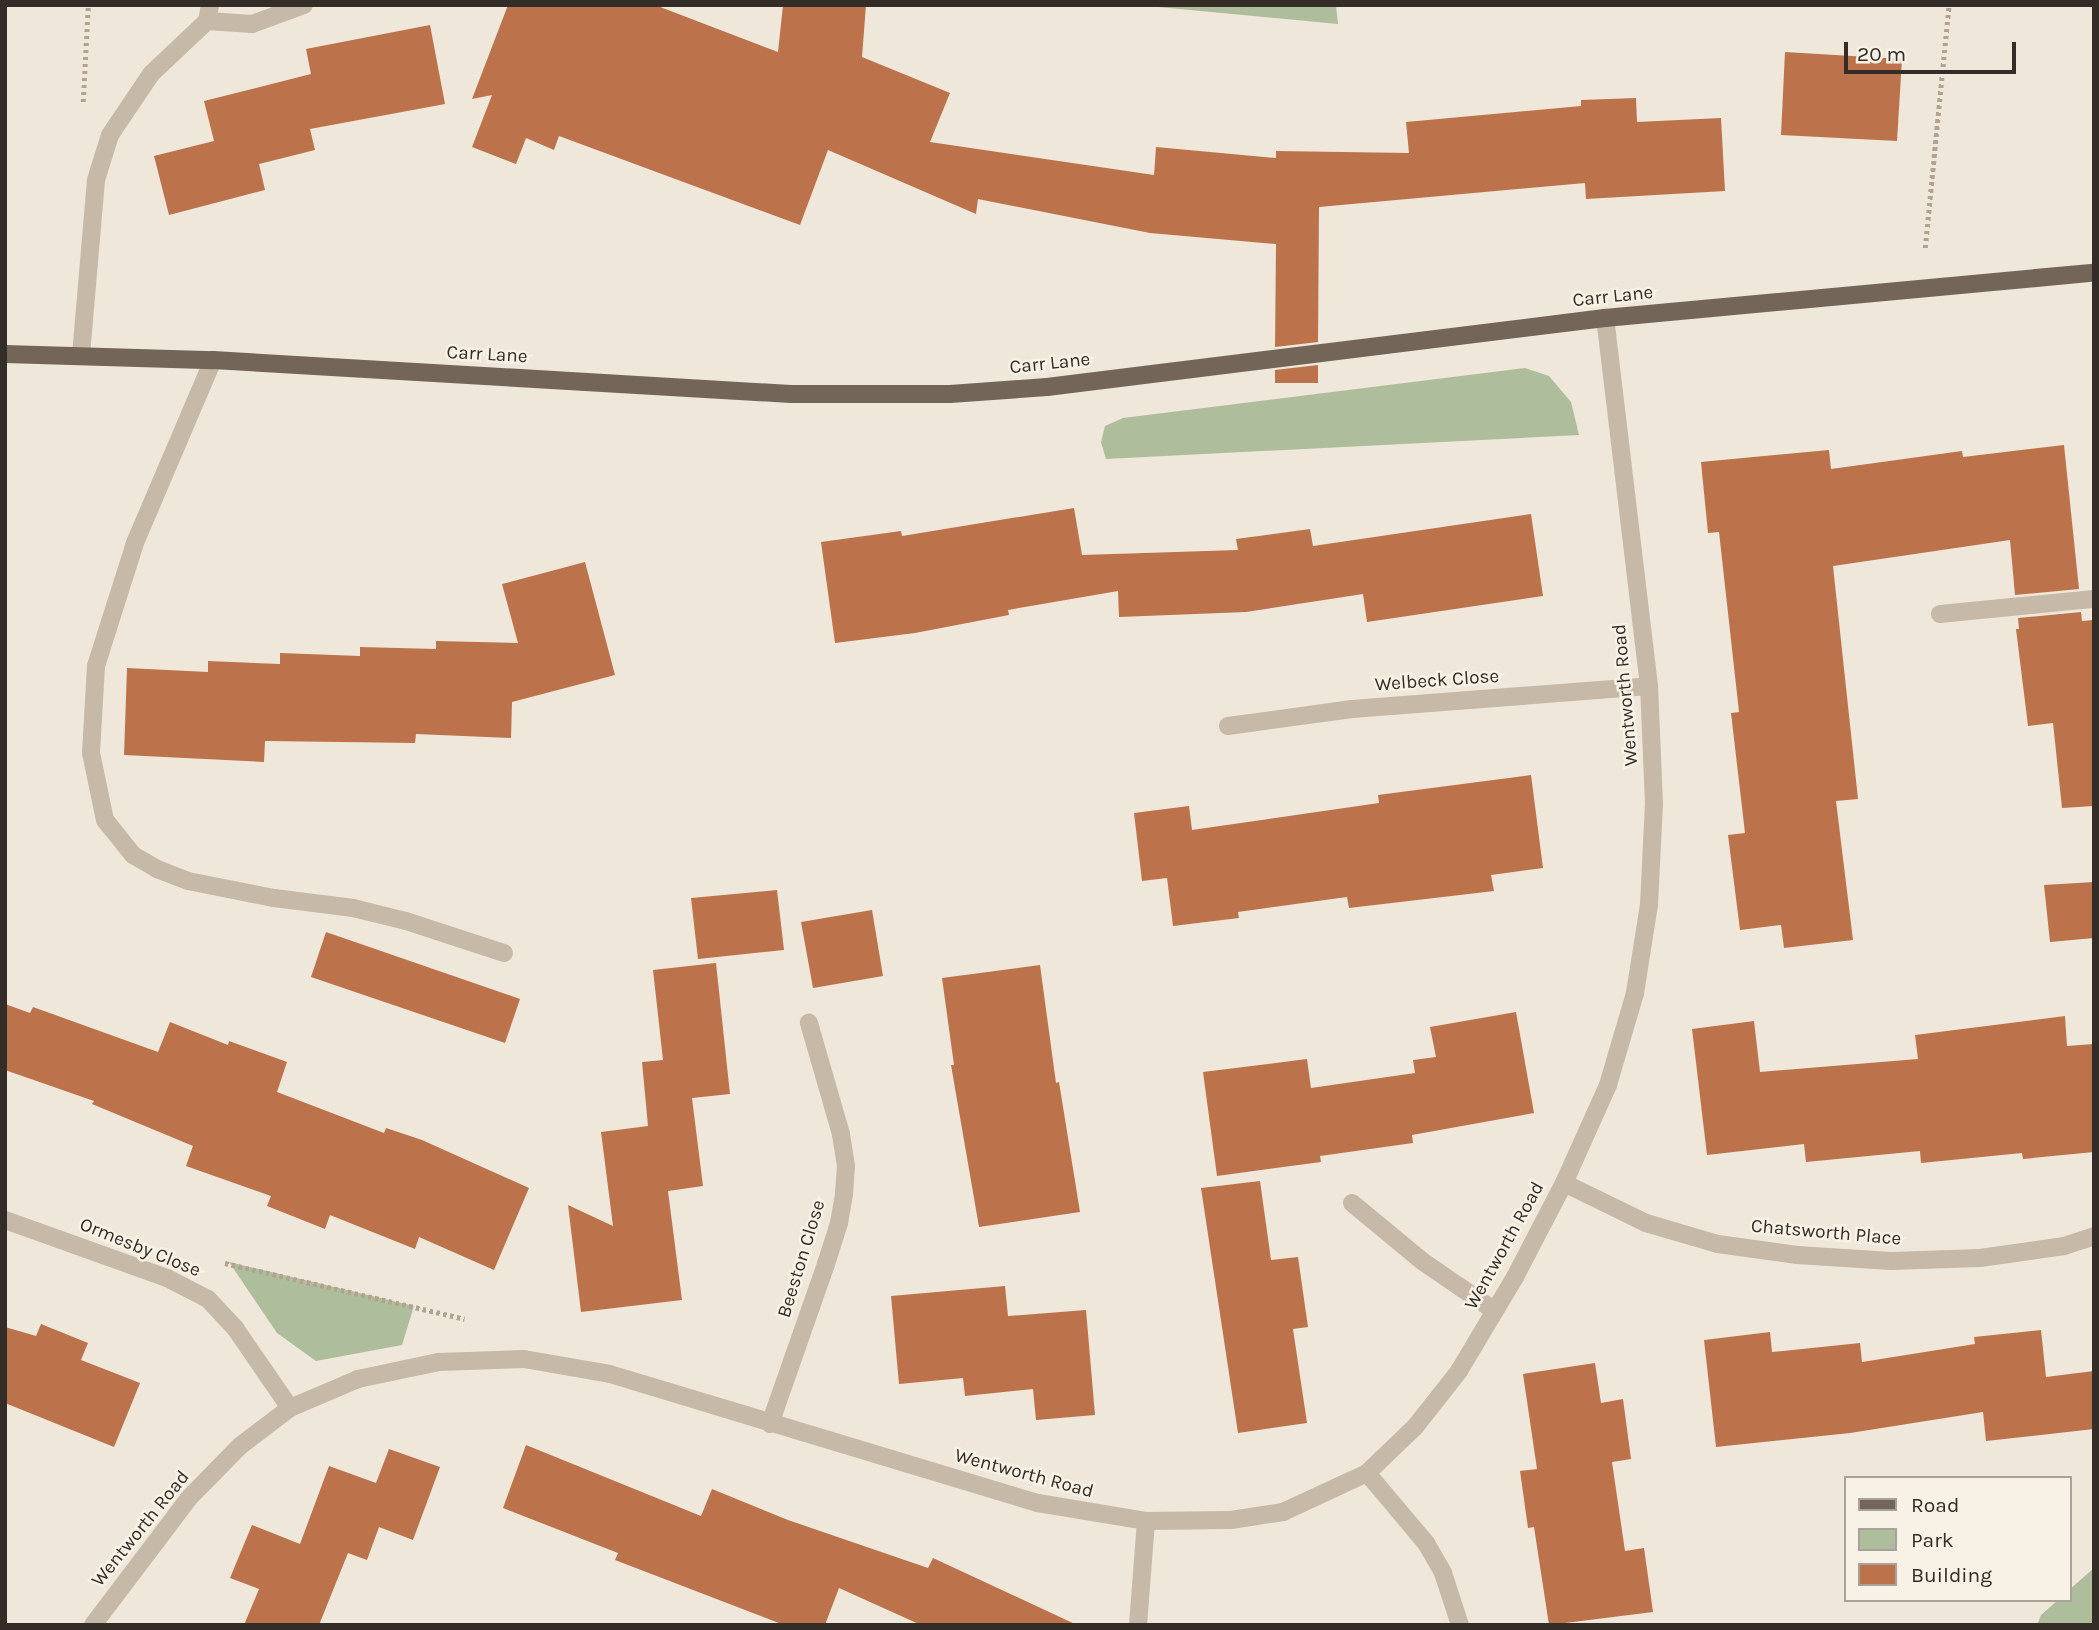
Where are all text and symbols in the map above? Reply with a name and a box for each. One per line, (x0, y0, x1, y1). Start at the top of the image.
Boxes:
scale bar (1847, 28, 2018, 72)
text: 20 m (1857, 42, 1906, 66)
street label: Carr Lane (1572, 281, 1654, 313)
street label: Carr Lane (446, 341, 528, 369)
street label: Carr Lane (1009, 348, 1091, 380)
street label: Wentworth Road (1608, 623, 1644, 767)
street label: Welbeck Close (1374, 665, 1500, 697)
street label: Wentworth Road (1460, 1178, 1550, 1314)
street label: Beeston Close (773, 1197, 831, 1321)
street label: Ormesby Close (76, 1213, 204, 1283)
street label: Chatsworth Place (1750, 1215, 1902, 1251)
street label: Wentworth Road (952, 1445, 1096, 1503)
street label: Wentworth Road (87, 1466, 195, 1592)
legend (1843, 1476, 2071, 1602)
text: Road (1911, 1493, 1959, 1517)
text: Park (1911, 1528, 1954, 1552)
text: Building (1911, 1563, 1992, 1587)

